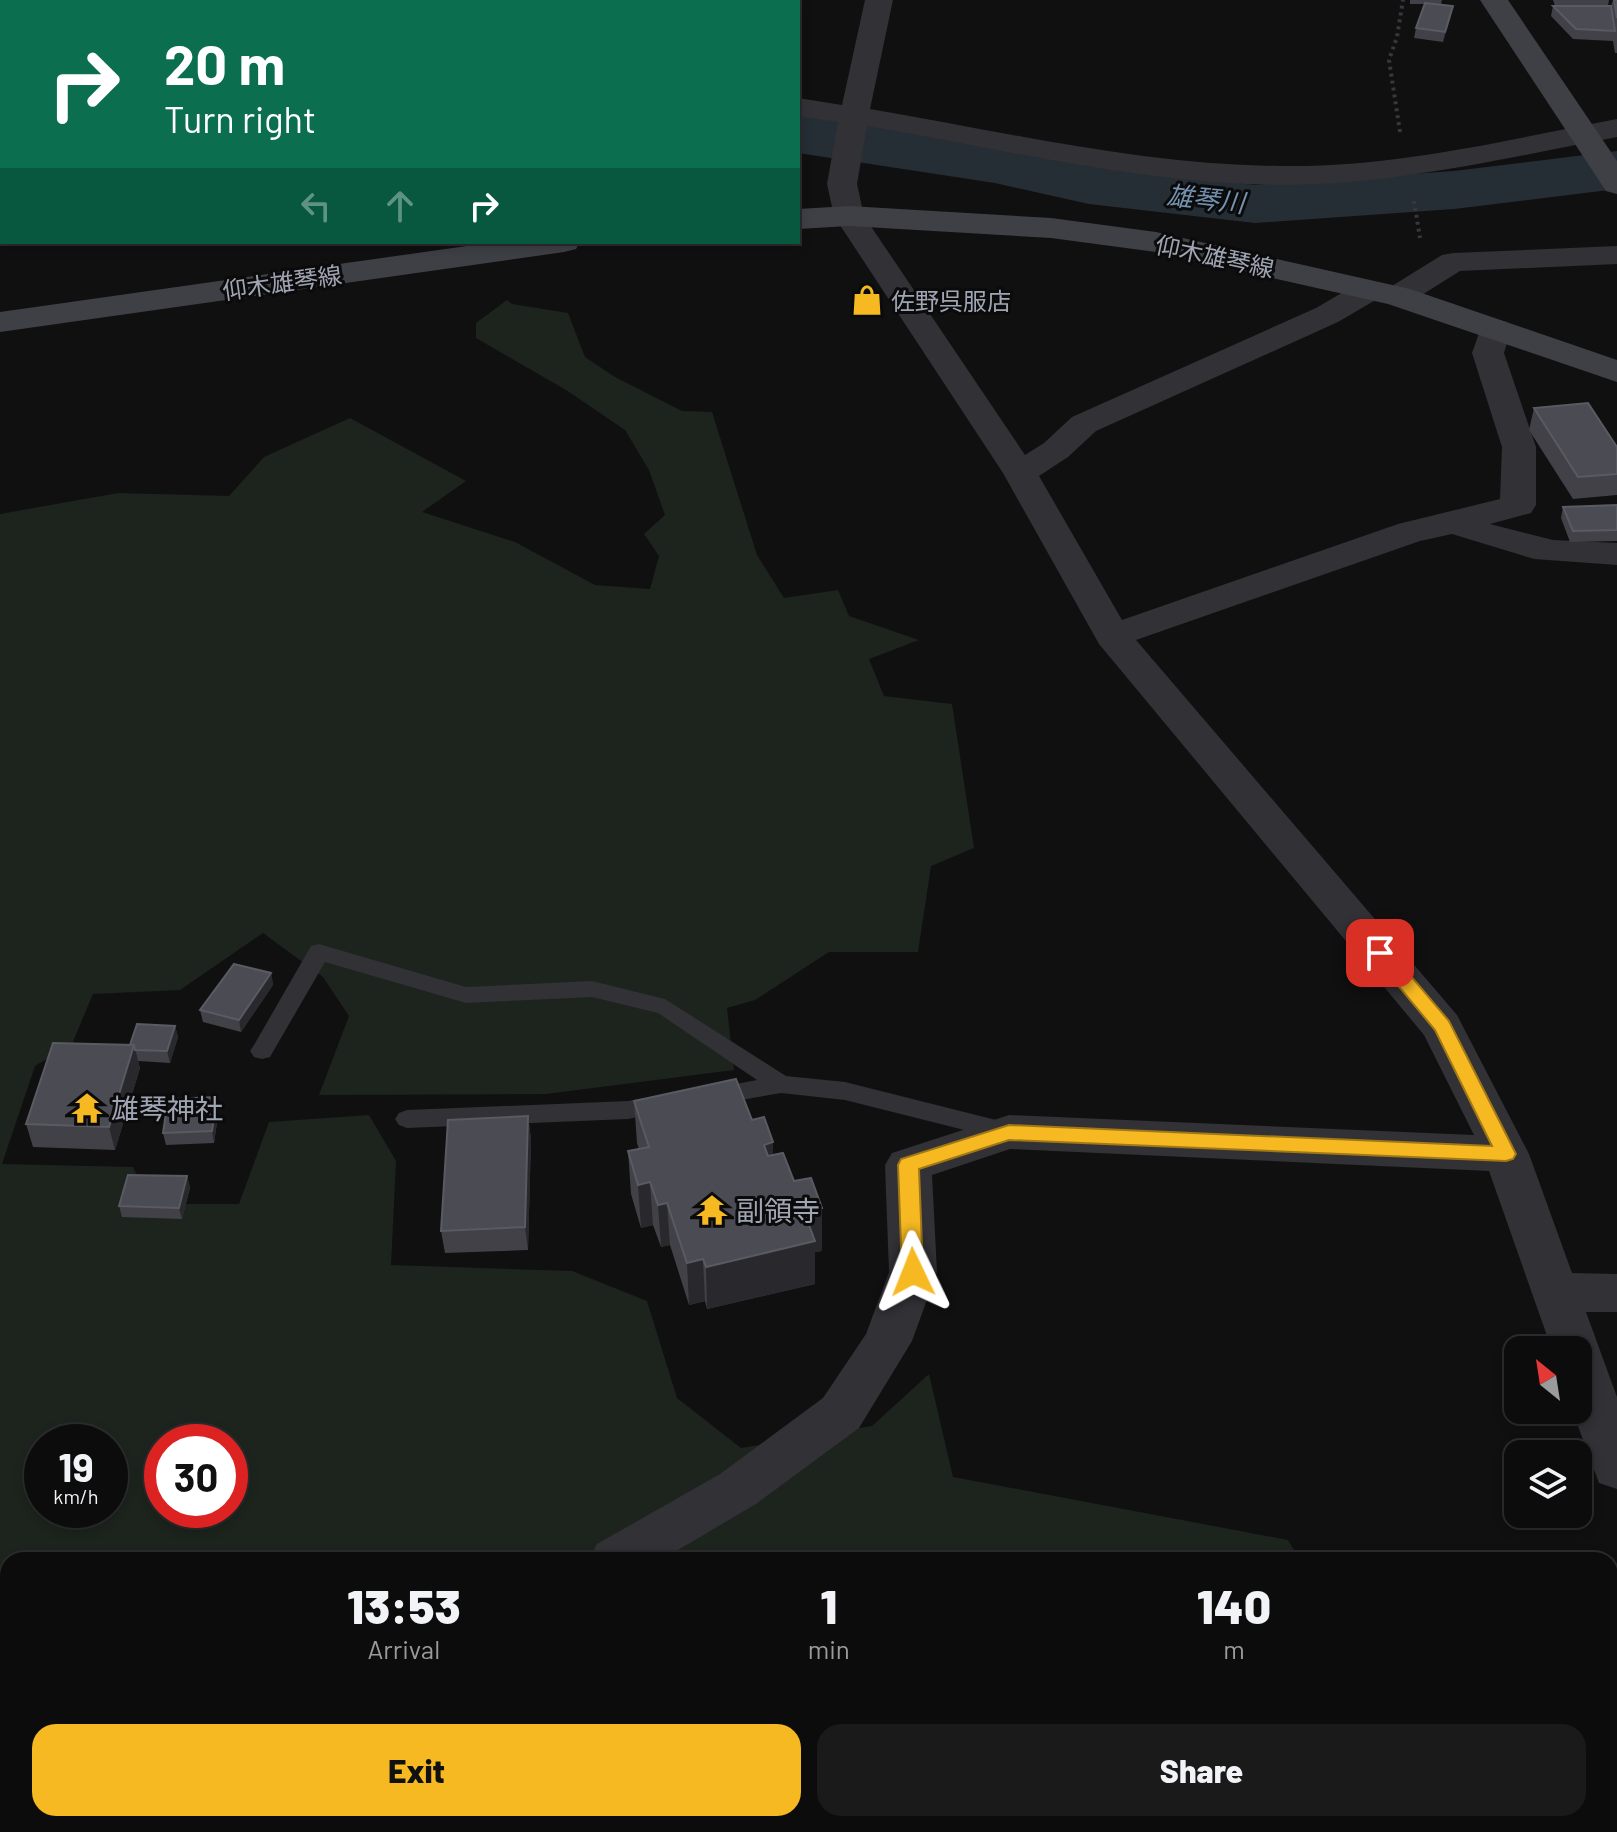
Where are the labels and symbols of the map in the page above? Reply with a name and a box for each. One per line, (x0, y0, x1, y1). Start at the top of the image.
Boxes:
water label: 雄琴川 (1166, 179, 1249, 218)
street label: 仰木雄琴線 (1153, 229, 1277, 283)
street label: 仰木雄琴線 (221, 259, 343, 305)
shop icon: 佐野呉服店 (850, 283, 884, 317)
place label: 佐野呉服店 (891, 286, 1011, 315)
pin (1346, 919, 1414, 987)
temple icon: 雄琴神社 (70, 1091, 104, 1125)
place label: 雄琴神社 (111, 1091, 223, 1125)
temple icon: 副領寺 (695, 1193, 729, 1227)
place label: 副領寺 (736, 1193, 820, 1227)
position arrow (871, 1230, 955, 1314)
north arrow (1504, 1336, 1592, 1424)
speed limit sign: 30 (144, 1424, 248, 1528)

